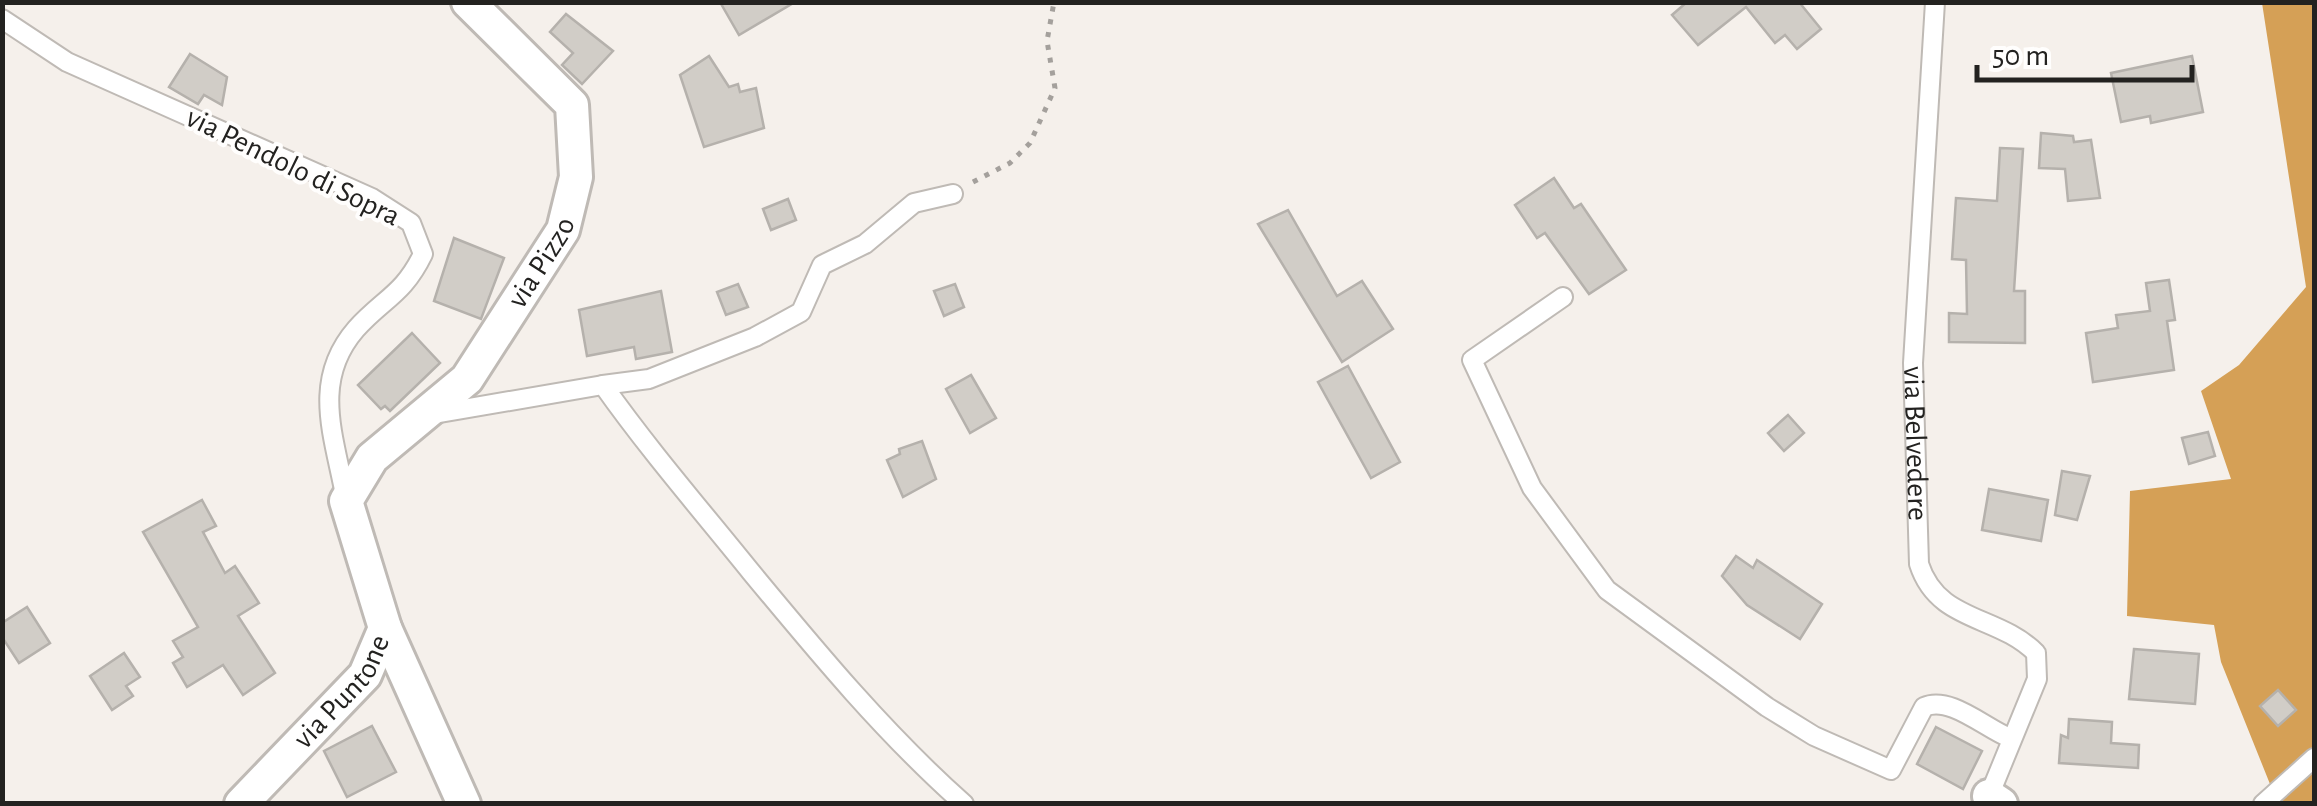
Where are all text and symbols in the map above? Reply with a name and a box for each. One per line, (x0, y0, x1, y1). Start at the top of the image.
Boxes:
scale bar (1977, 20, 2192, 82)
text: 50 m (1992, 41, 2049, 71)
street label: via Pendolo di Sopra (181, 102, 405, 232)
street label: via Pizzo (502, 215, 580, 313)
street label: via Belvedere (1898, 365, 1933, 521)
street label: via Puntone (288, 631, 395, 754)

